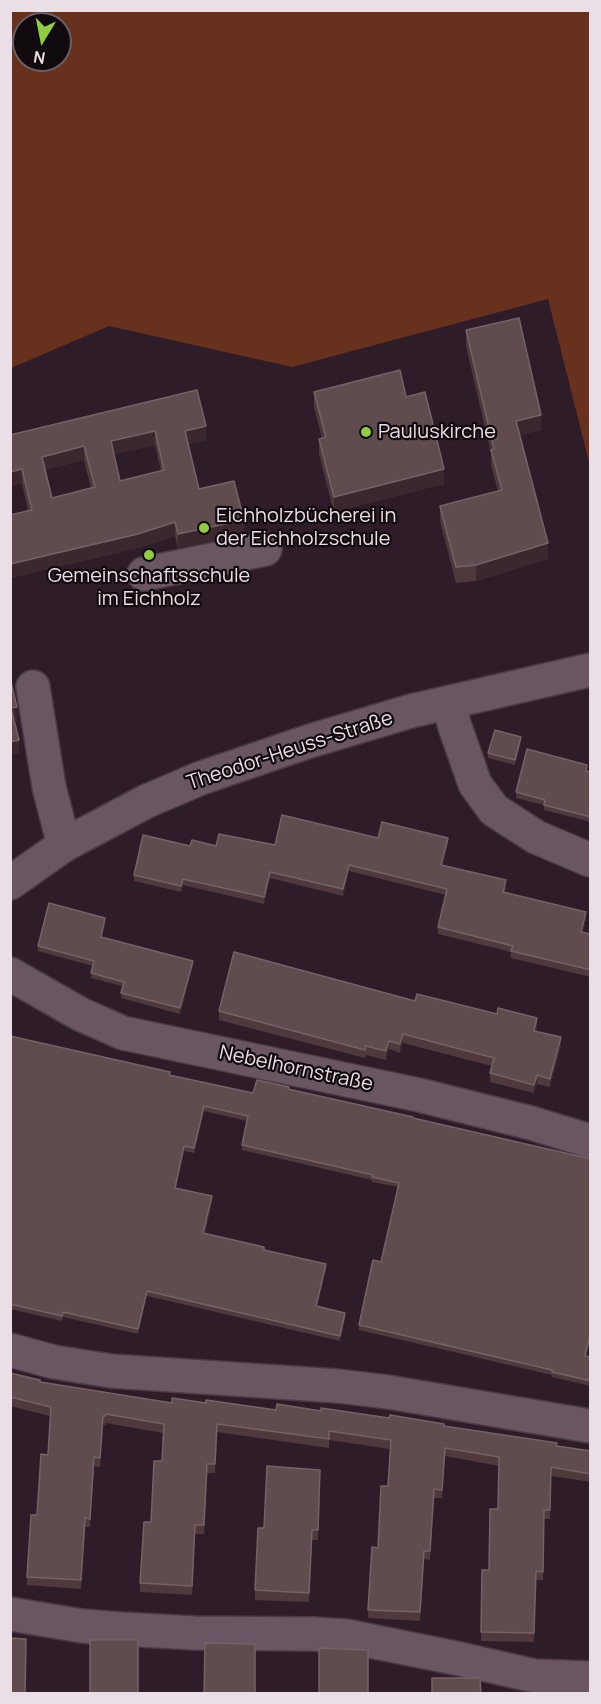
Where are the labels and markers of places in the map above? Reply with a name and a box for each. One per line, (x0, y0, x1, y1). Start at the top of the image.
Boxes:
place label: Pauluskirche (378, 420, 496, 444)
marker: Pauluskirche (359, 425, 373, 439)
place label: Eichholzbücherei in der Eichholzschule (216, 504, 396, 551)
marker: Eichholzbücherei in der Eichholzschule (197, 521, 211, 535)
marker: Gemeinschaftsschule im Eichholz (142, 548, 156, 562)
place label: Gemeinschaftsschule im Eichholz (48, 564, 250, 611)

